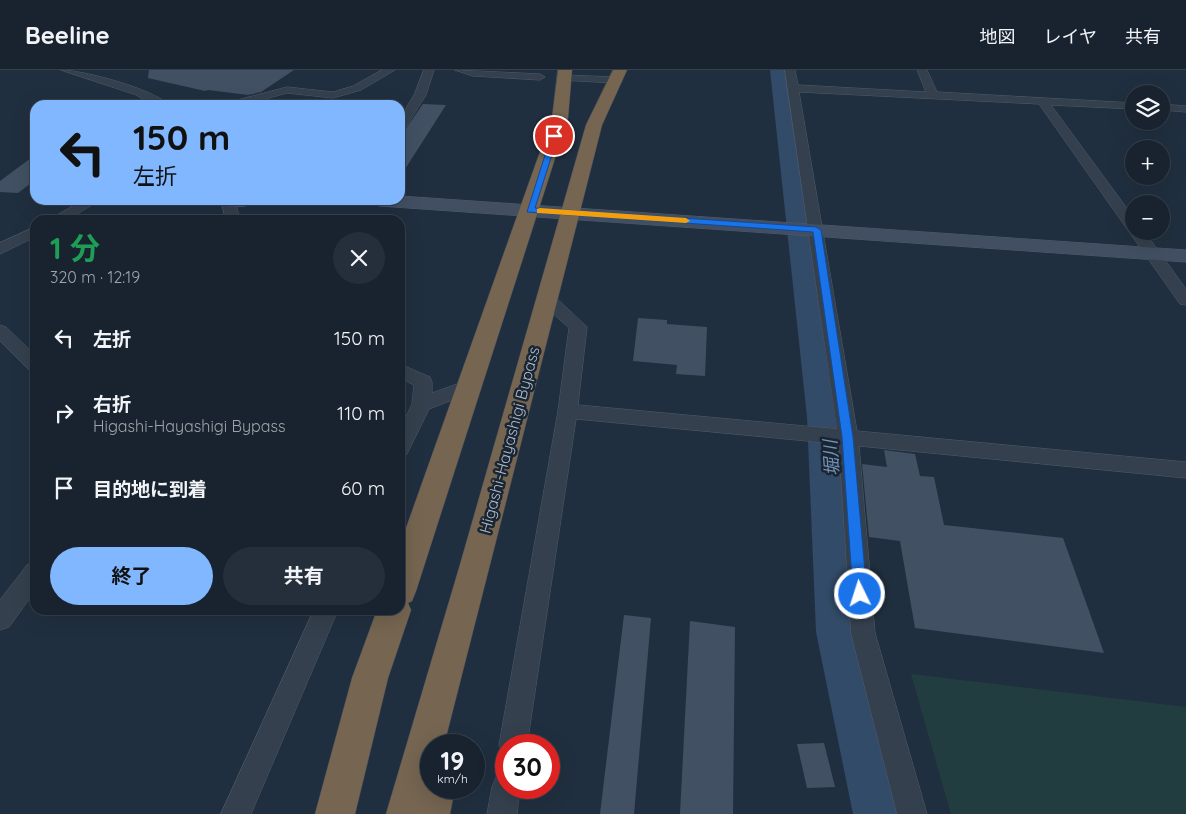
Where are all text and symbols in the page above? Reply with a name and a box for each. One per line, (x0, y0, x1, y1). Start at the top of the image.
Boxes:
text: Beeline (25, 20, 110, 50)
text: 地図 (980, 25, 1016, 48)
text: レイヤ (1044, 25, 1097, 48)
text: 共有 (1125, 25, 1161, 48)
map controls (1125, 85, 1170, 240)
button: layers (1125, 85, 1170, 130)
text: 150 m (133, 115, 230, 159)
pin (533, 115, 575, 157)
icon: left (50, 120, 115, 185)
icon: arrive (540, 122, 568, 150)
button: + (1125, 140, 1170, 185)
text: 左折 (133, 162, 177, 190)
button: − (1125, 195, 1170, 240)
text: 1 分 (50, 229, 100, 267)
button: close (333, 232, 385, 284)
text: 320 m · 12:19 (50, 267, 140, 287)
icon: left (50, 324, 78, 352)
text: 150 m (334, 326, 385, 350)
text: 左折 (93, 327, 131, 351)
street label: Higashi-Hayashigi Bypass (474, 344, 544, 536)
text: 右折 (93, 392, 131, 416)
icon: right (50, 399, 78, 427)
text: 110 m (337, 401, 385, 425)
text: Higashi-Hayashigi Bypass (93, 416, 286, 436)
water label: 堀川 (818, 437, 844, 477)
icon: arrive (50, 474, 78, 502)
text: 60 m (341, 476, 385, 500)
text: 目的地に到着 (93, 477, 207, 501)
button: 終了 (50, 547, 213, 605)
button: 共有 (223, 547, 385, 605)
position arrow (833, 567, 885, 619)
speed limit sign: 30 (495, 734, 560, 799)
text: 19 (441, 745, 464, 776)
text: km/h (437, 771, 468, 786)

